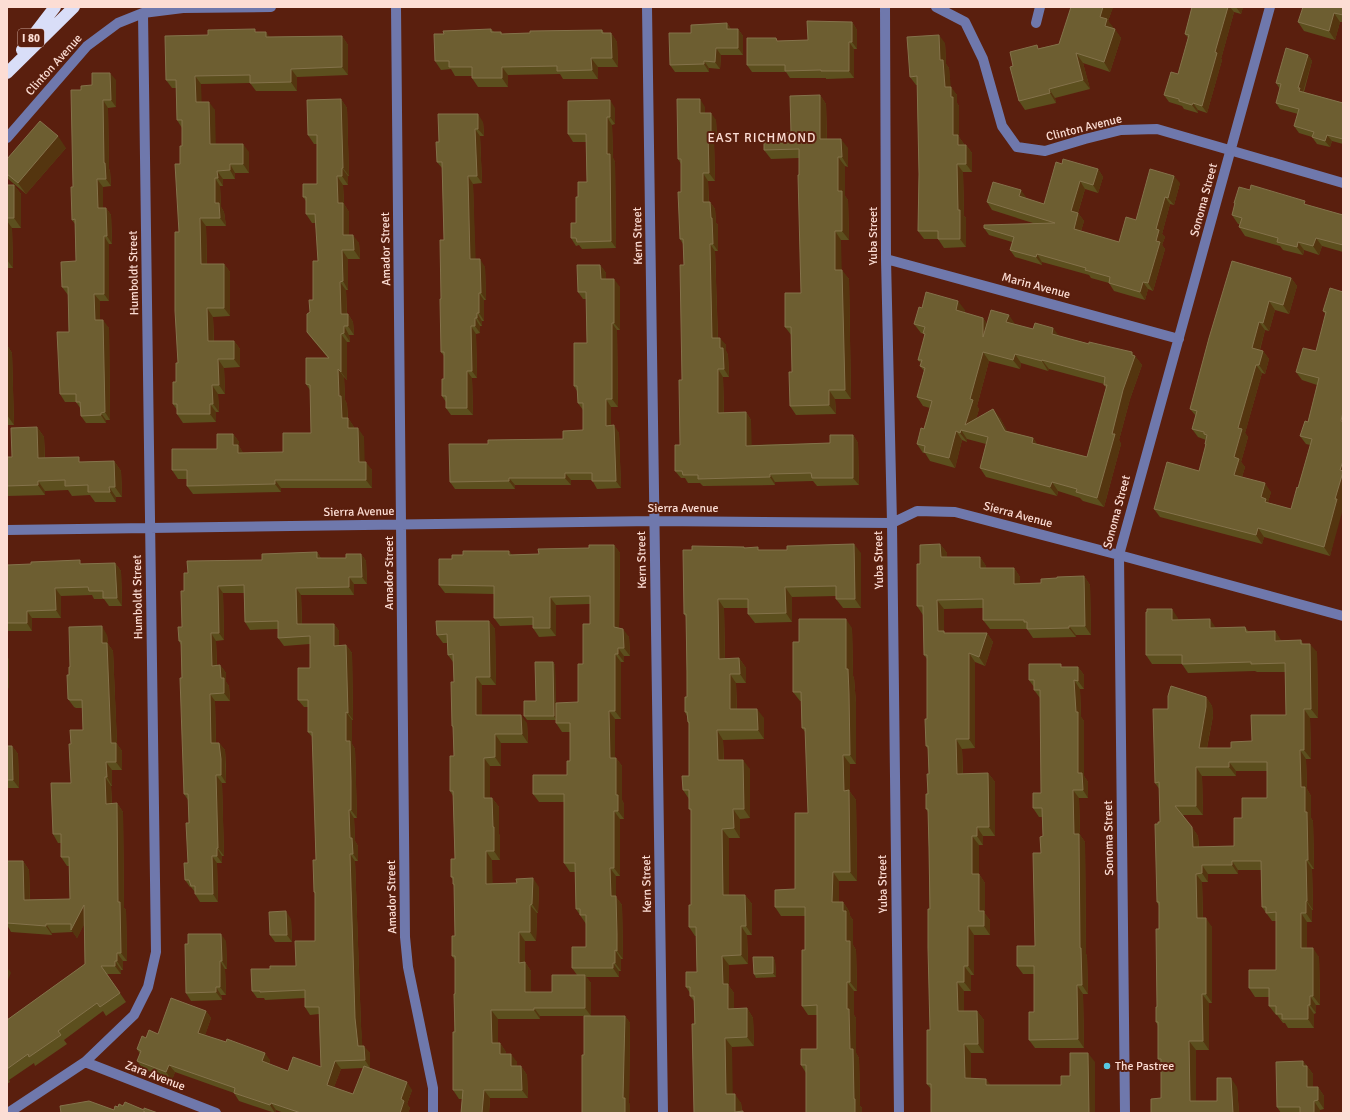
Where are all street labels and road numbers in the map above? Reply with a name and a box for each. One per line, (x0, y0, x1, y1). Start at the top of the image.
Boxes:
road number: I 80 (18, 29, 44, 47)
street label: Clinton Avenue (22, 31, 86, 99)
street label: Clinton Avenue (1045, 111, 1123, 145)
street label: Sonoma Street (1187, 162, 1221, 238)
street label: Kern Street (630, 207, 646, 265)
street label: Yuba Street (866, 207, 881, 265)
street label: Amador Street (378, 212, 394, 286)
street label: Humboldt Street (126, 231, 142, 315)
street label: Marin Avenue (1000, 270, 1072, 302)
street label: Sonoma Street (1100, 474, 1134, 550)
street label: Sierra Avenue (982, 499, 1054, 531)
street label: Sierra Avenue (648, 501, 718, 516)
street label: Sierra Avenue (323, 504, 395, 520)
street label: Kern Street (634, 531, 650, 589)
street label: Yuba Street (871, 531, 887, 589)
street label: Amador Street (382, 536, 397, 610)
street label: Humboldt Street (130, 555, 146, 639)
street label: Sonoma Street (1101, 800, 1117, 876)
street label: Kern Street (639, 855, 655, 913)
street label: Yuba Street (875, 855, 891, 913)
street label: Amador Street (384, 860, 400, 934)
street label: Zara Avenue (123, 1058, 187, 1094)

